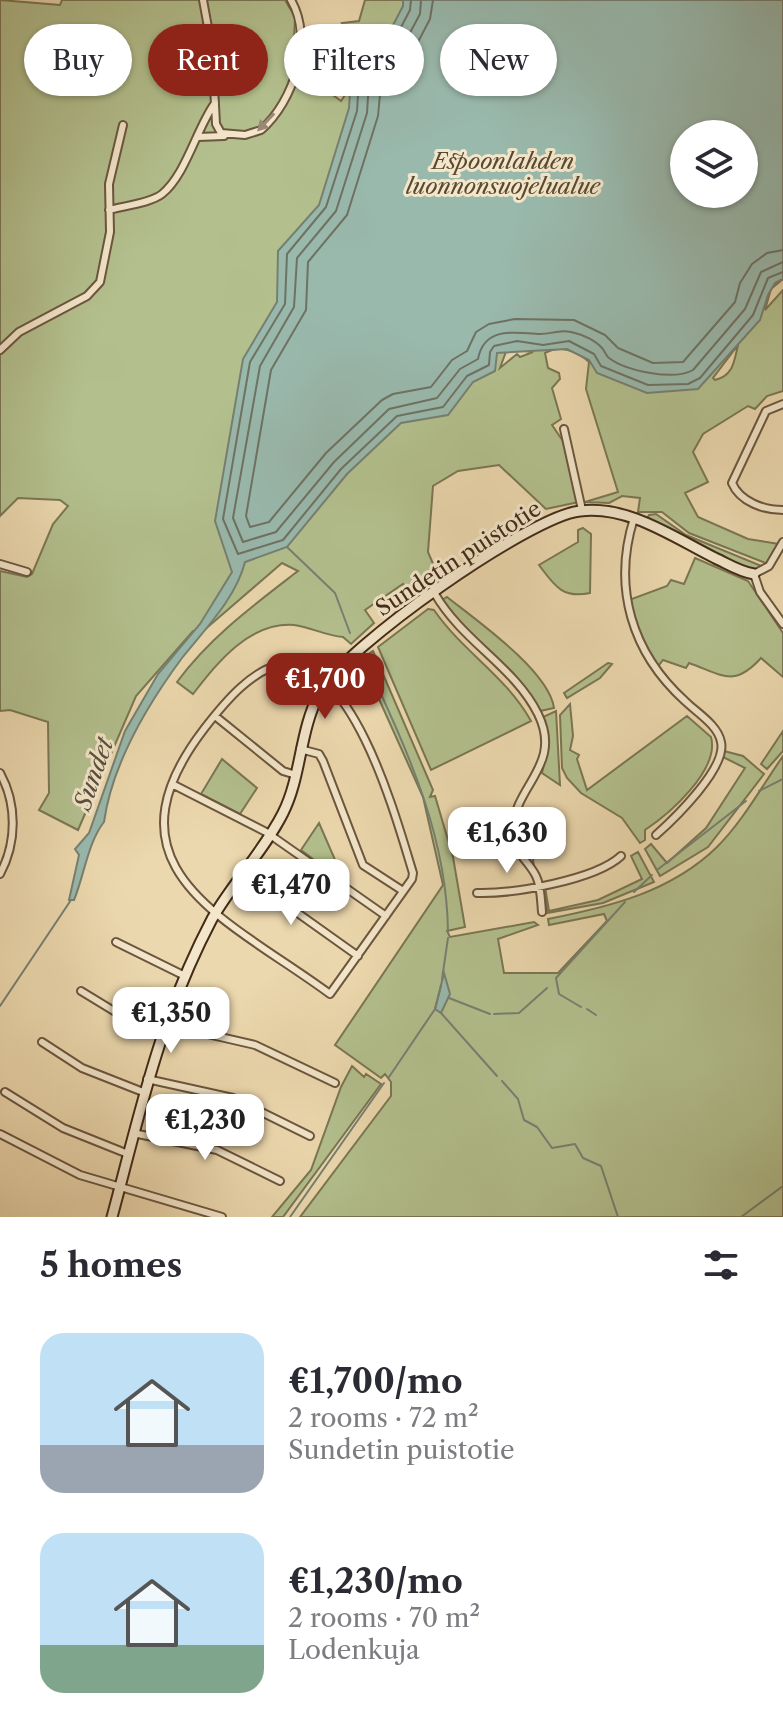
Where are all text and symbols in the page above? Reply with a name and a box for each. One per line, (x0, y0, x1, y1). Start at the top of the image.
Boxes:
chip: Buy (24, 24, 132, 96)
chip: Rent (148, 24, 268, 96)
chip: Filters (284, 24, 424, 96)
chip: New (440, 24, 557, 96)
one-way arrow (258, 112, 276, 131)
map controls (670, 120, 758, 208)
button: layers (670, 120, 758, 208)
park label: Espoonlahden luonnonsuojelualue (406, 148, 601, 200)
street label: Sundetin puistotie (371, 495, 546, 622)
pin: €1,700 (260, 653, 390, 721)
text: €1,700 (284, 663, 366, 695)
water label: Sundet (67, 733, 120, 816)
pin: €1,630 (442, 807, 572, 875)
text: €1,630 (466, 817, 548, 849)
pin: €1,470 (226, 859, 356, 927)
text: €1,470 (251, 869, 331, 901)
pin: €1,350 (106, 987, 236, 1055)
text: €1,350 (131, 997, 211, 1029)
pin: €1,230 (140, 1094, 270, 1162)
text: €1,230 (164, 1104, 246, 1136)
icon: filters (699, 1243, 743, 1287)
text: 5 homes (40, 1244, 182, 1286)
text: €1,700/mo (288, 1360, 463, 1402)
icon: home (104, 1365, 200, 1461)
text: 2 rooms · 72 m² (288, 1402, 479, 1434)
text: Sundetin puistotie (288, 1434, 515, 1466)
text: €1,230/mo (288, 1560, 463, 1602)
icon: home (104, 1565, 200, 1661)
text: 2 rooms · 70 m² (288, 1602, 480, 1634)
text: Lodenkuja (288, 1634, 420, 1666)

